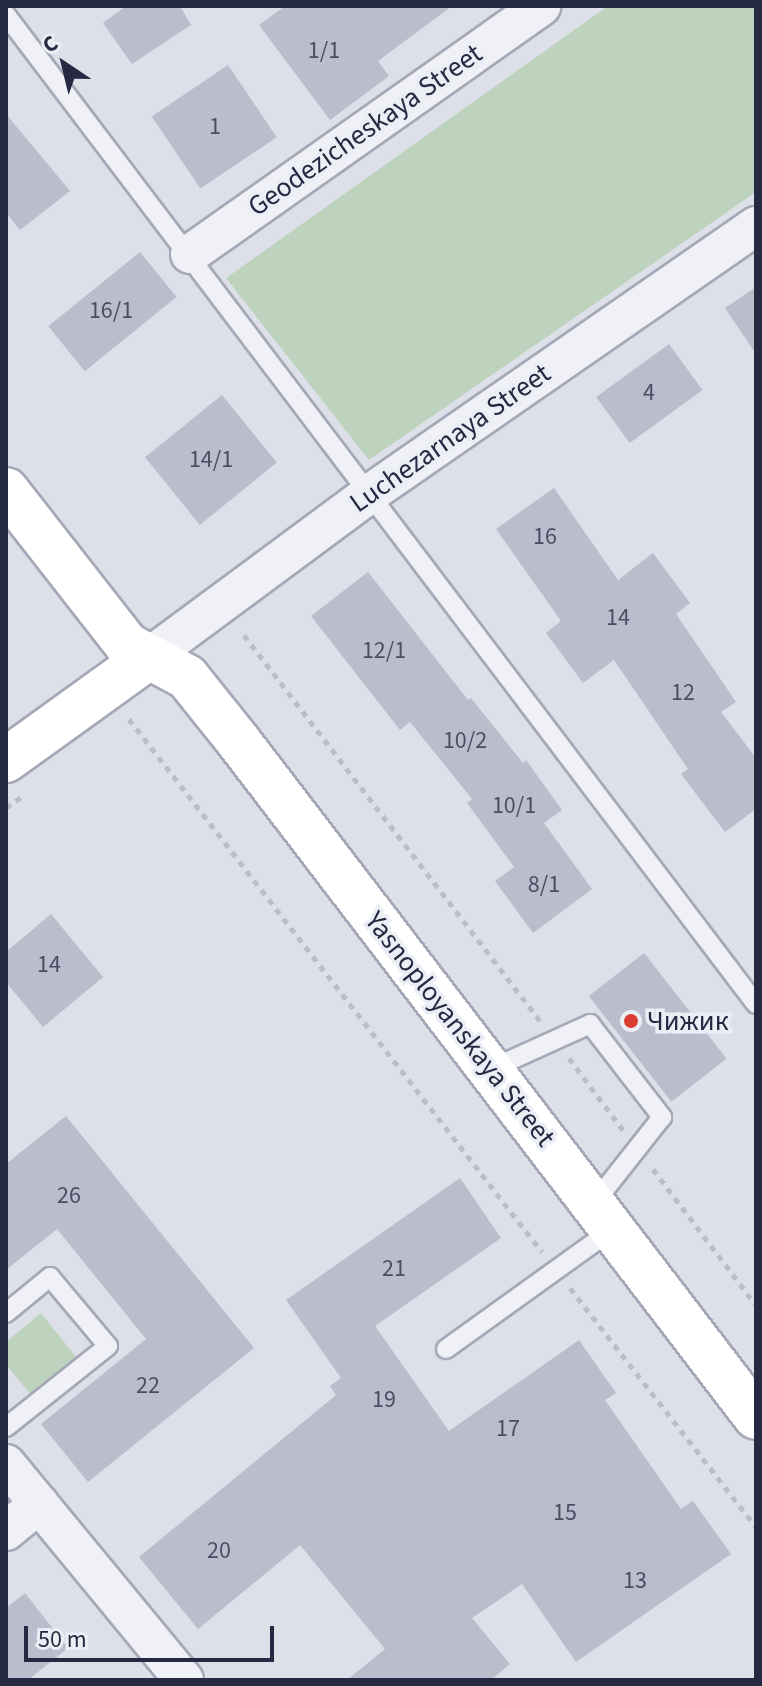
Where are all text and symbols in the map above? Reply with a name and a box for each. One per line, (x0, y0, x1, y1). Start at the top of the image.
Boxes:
north arrow (24, 24, 104, 104)
text: С (36, 28, 65, 61)
street label: Geodezicheskaya Street (241, 36, 489, 224)
house number: 1/1 (308, 37, 340, 65)
house number: 1 (209, 113, 221, 141)
house number: 16/1 (89, 297, 133, 325)
street label: Luchezarnaya Street (343, 356, 557, 520)
house number: 4 (643, 379, 655, 407)
house number: 14/1 (189, 446, 233, 474)
house number: 16 (533, 523, 557, 551)
house number: 14 (606, 604, 630, 632)
house number: 12/1 (362, 637, 406, 665)
house number: 12 (671, 679, 695, 707)
house number: 10/2 (443, 727, 487, 755)
house number: 10/1 (492, 792, 536, 820)
house number: 8/1 (528, 871, 560, 899)
street label: Yasnoployanskaya Street (358, 905, 562, 1153)
house number: 14 (37, 951, 61, 979)
place label: Чижик (647, 1004, 729, 1038)
marker: Чижик (622, 1012, 640, 1030)
house number: 26 (57, 1182, 81, 1210)
house number: 21 (382, 1255, 406, 1283)
house number: 22 (136, 1372, 160, 1400)
house number: 19 (372, 1386, 396, 1414)
house number: 17 (496, 1415, 520, 1443)
house number: 15 (553, 1499, 577, 1527)
house number: 20 (207, 1537, 231, 1565)
house number: 13 (623, 1567, 647, 1595)
scale bar (28, 1610, 278, 1660)
text: 50 m (38, 1622, 87, 1657)

